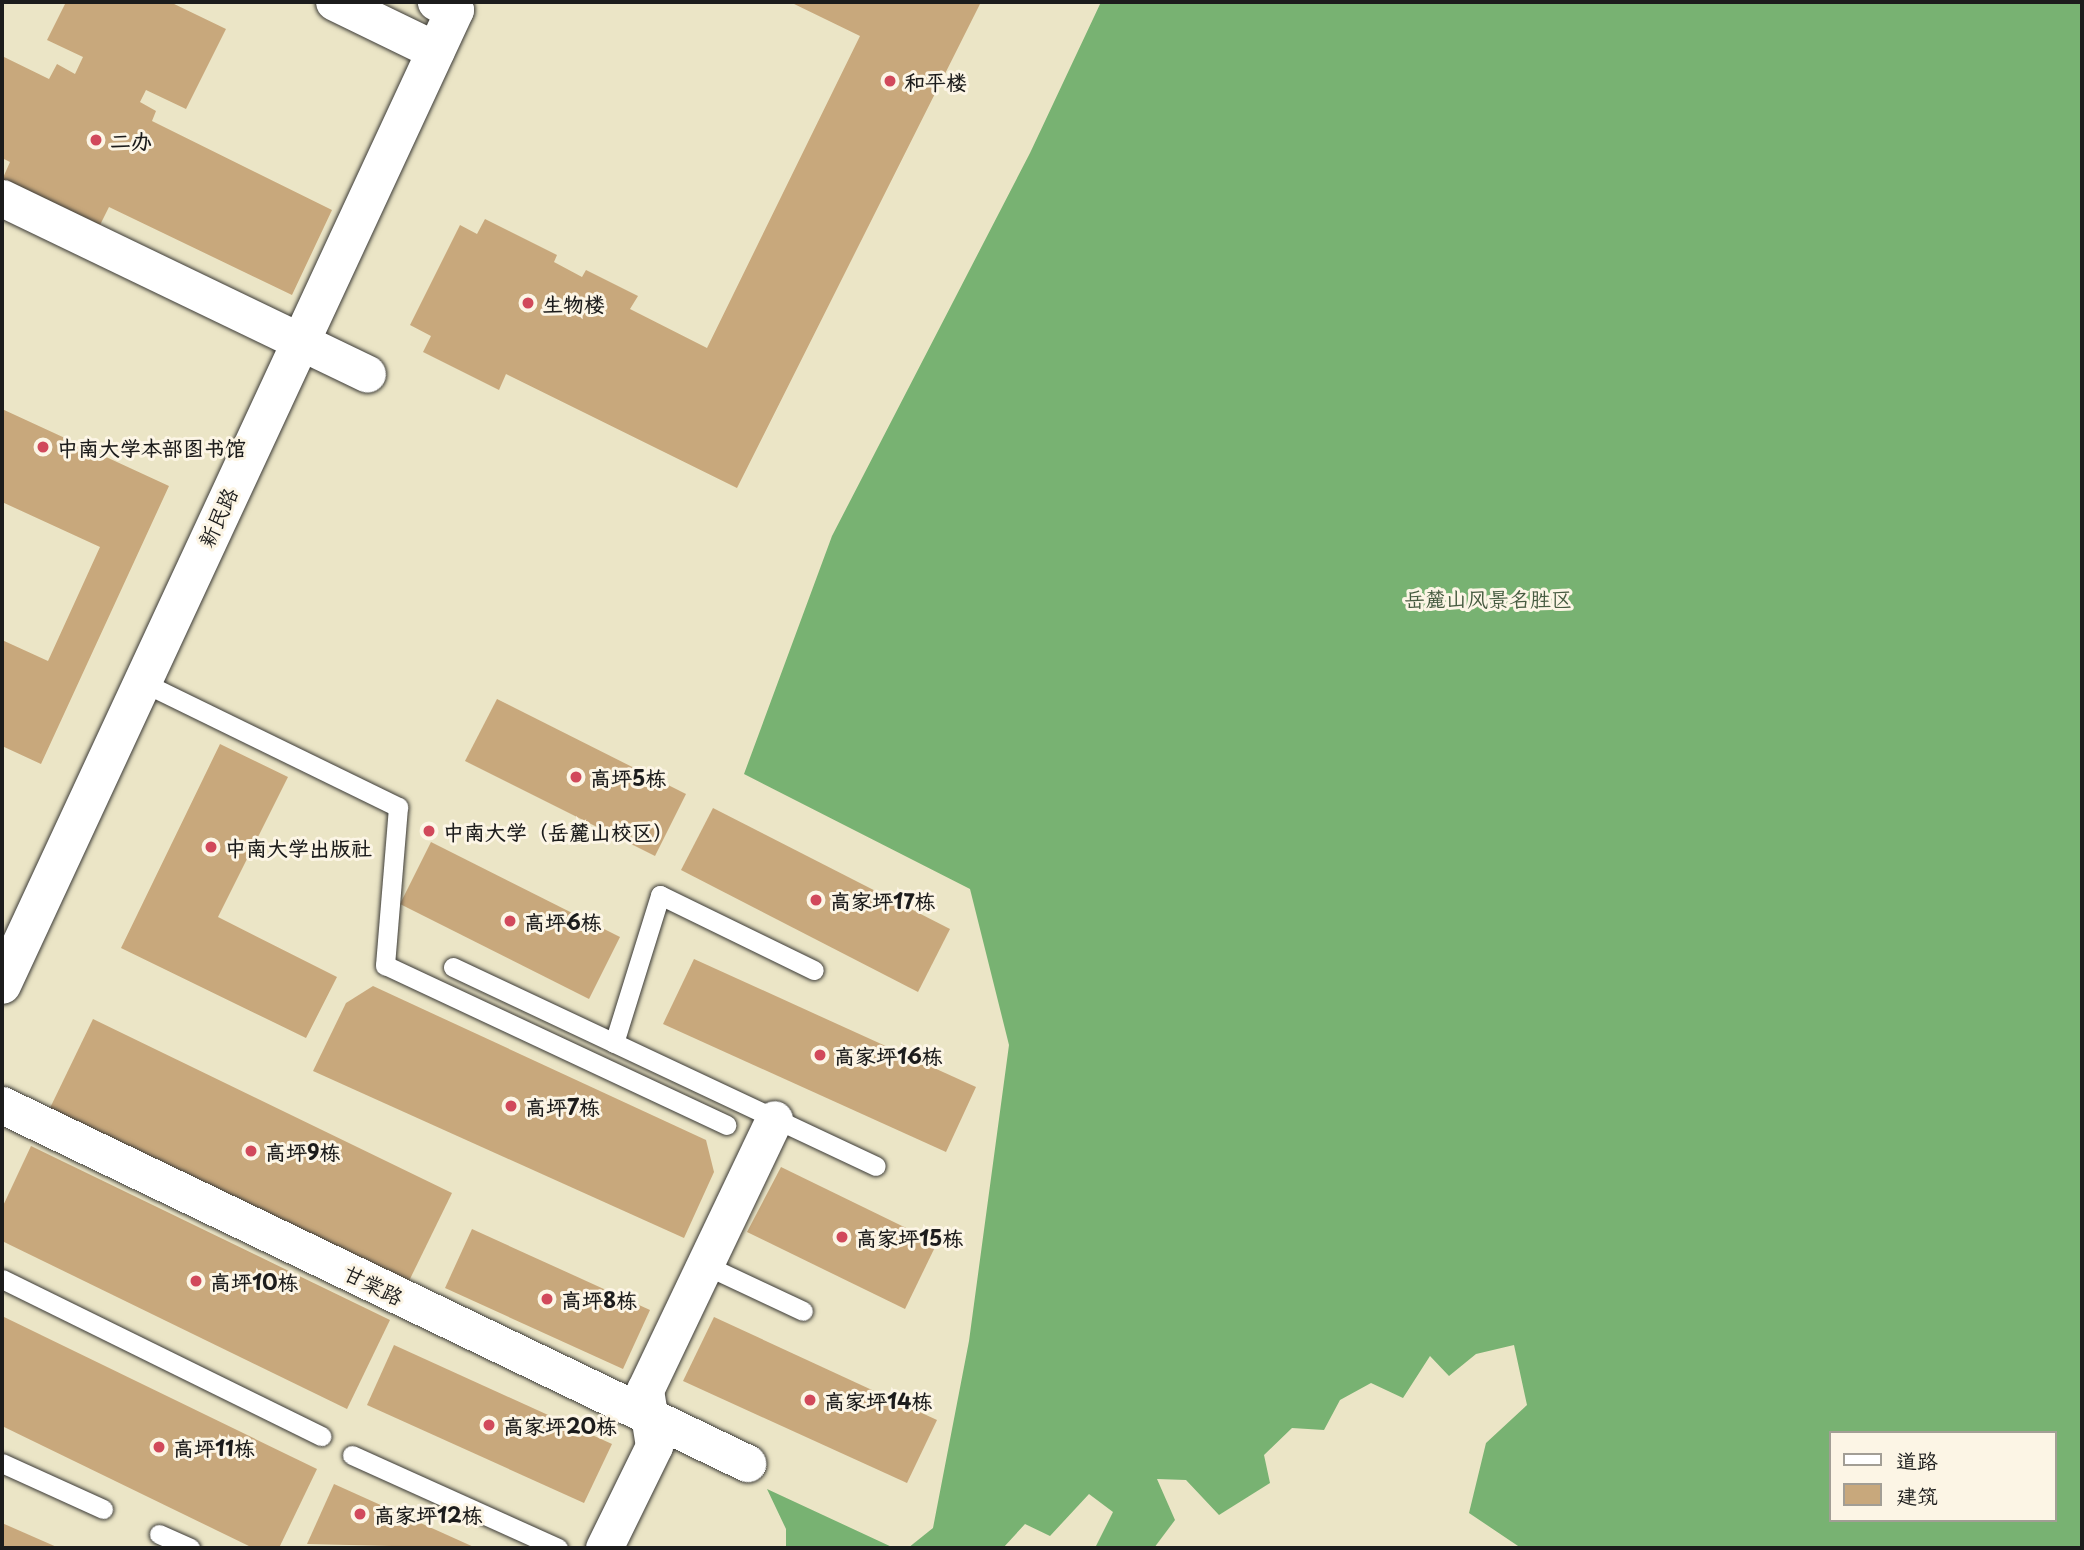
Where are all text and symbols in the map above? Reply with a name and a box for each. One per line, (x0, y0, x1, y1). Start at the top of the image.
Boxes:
place label: 和平楼 (904, 68, 967, 94)
marker: 和平楼 (882, 73, 898, 89)
place label: 二办 (110, 127, 152, 153)
marker: 二办 (88, 132, 104, 148)
place label: 生物楼 (542, 290, 605, 316)
marker: 生物楼 (520, 295, 536, 311)
place label: 中南大学本部图书馆 (57, 434, 246, 460)
marker: 中南大学本部图书馆 (35, 439, 51, 455)
street label: 新民路 (192, 483, 242, 551)
park label: 岳麓山风景名胜区 (1404, 585, 1572, 611)
place label: 高坪5栋 (590, 764, 666, 790)
marker: 高坪5栋 (568, 769, 584, 785)
place label: 中南大学（岳麓山校区） (443, 818, 674, 844)
marker: 中南大学（岳麓山校区） (421, 823, 437, 839)
place label: 中南大学出版社 (225, 834, 372, 860)
marker: 中南大学出版社 (203, 839, 219, 855)
place label: 高家坪17栋 (830, 887, 936, 913)
marker: 高家坪17栋 (808, 892, 824, 908)
place label: 高坪6栋 (524, 908, 602, 934)
marker: 高坪6栋 (502, 913, 518, 929)
place label: 高家坪16栋 (834, 1042, 943, 1068)
marker: 高家坪16栋 (812, 1047, 828, 1063)
place label: 高坪7栋 (525, 1093, 600, 1119)
marker: 高坪7栋 (503, 1098, 519, 1114)
place label: 高坪9栋 (265, 1138, 341, 1164)
marker: 高坪9栋 (243, 1143, 259, 1159)
place label: 高家坪15栋 (856, 1224, 963, 1250)
marker: 高家坪15栋 (834, 1229, 850, 1245)
street label: 甘棠路 (340, 1259, 408, 1309)
place label: 高坪10栋 (210, 1268, 299, 1294)
marker: 高坪10栋 (188, 1273, 204, 1289)
place label: 高坪8栋 (561, 1286, 637, 1312)
marker: 高坪8栋 (539, 1291, 555, 1307)
place label: 高家坪14栋 (824, 1387, 932, 1413)
marker: 高家坪14栋 (802, 1392, 818, 1408)
place label: 高家坪20栋 (503, 1412, 617, 1438)
marker: 高家坪20栋 (481, 1417, 497, 1433)
legend (1828, 1431, 2056, 1522)
place label: 高坪11栋 (173, 1434, 255, 1460)
marker: 高坪11栋 (151, 1439, 167, 1455)
text: 道路 (1896, 1444, 1938, 1476)
text: 建筑 (1896, 1479, 1938, 1511)
place label: 高家坪12栋 (374, 1501, 483, 1527)
marker: 高家坪12栋 (352, 1506, 368, 1522)

